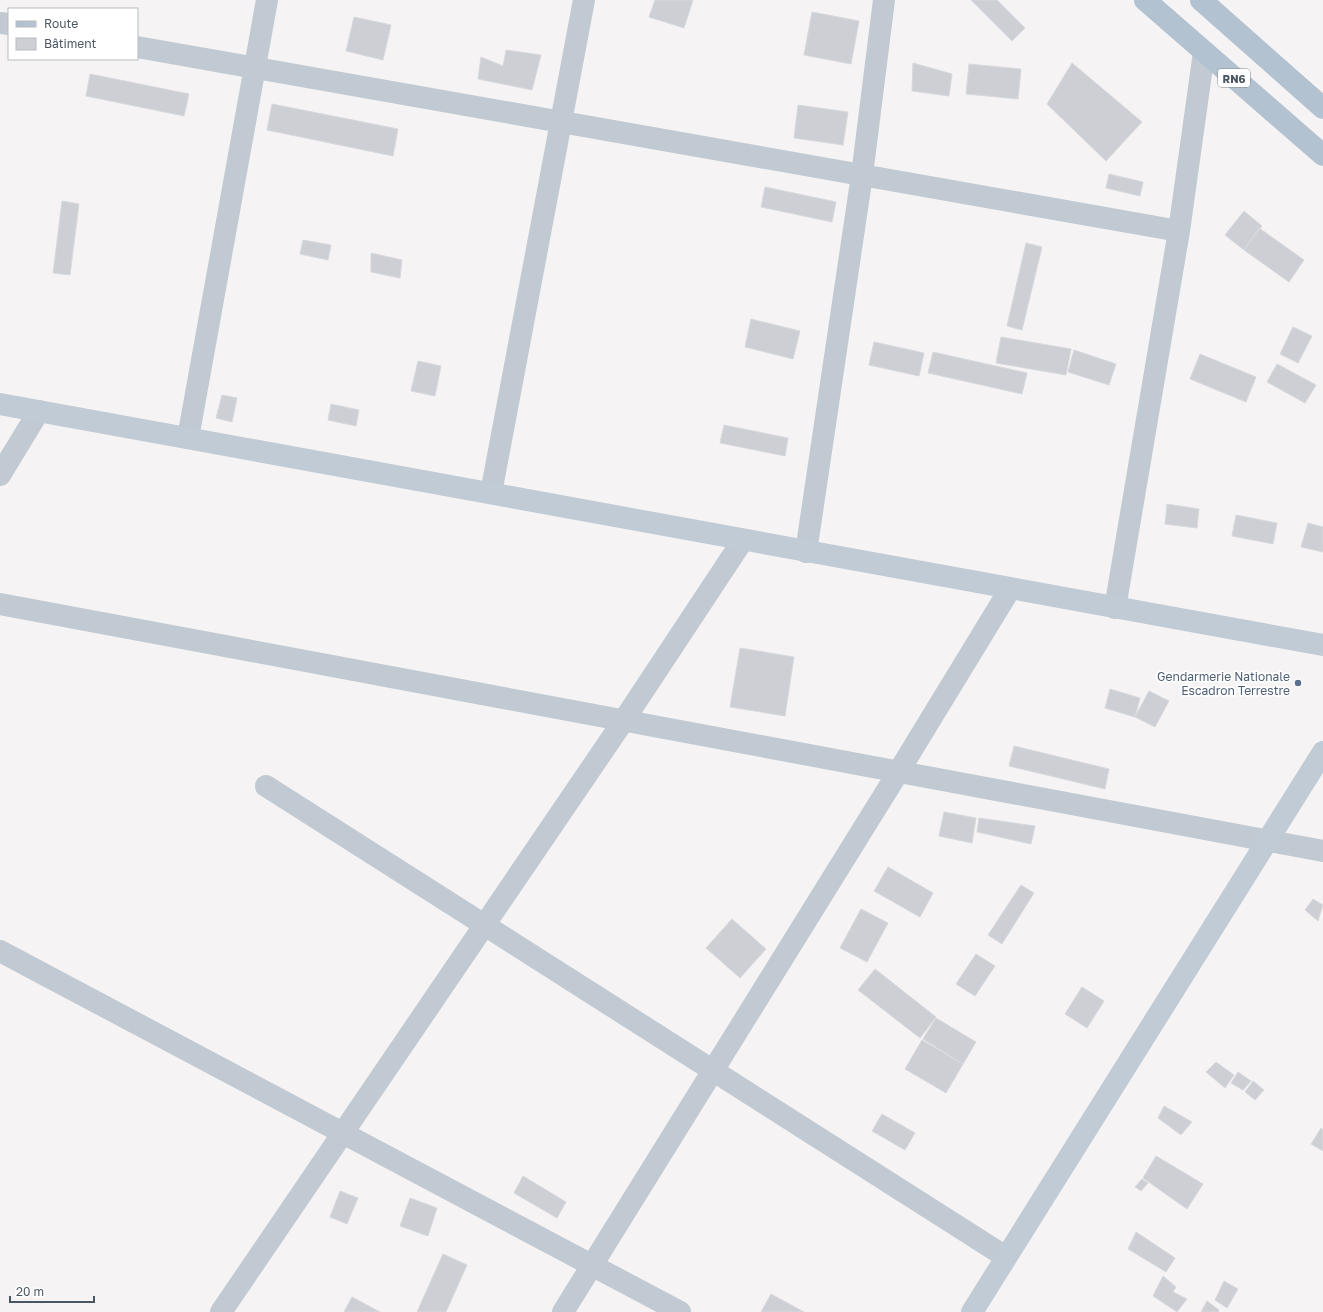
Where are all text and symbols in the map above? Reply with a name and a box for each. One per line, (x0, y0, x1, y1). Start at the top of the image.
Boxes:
legend (8, 8, 138, 60)
text: Route (44, 16, 78, 31)
text: Bâtiment (44, 36, 97, 51)
road number: RN6 (1218, 69, 1250, 87)
place label: Gendarmerie Nationale Escadron Terrestre (1157, 669, 1290, 698)
marker: Gendarmerie Nationale Escadron Terrestre (1293, 678, 1303, 688)
scale bar (10, 1278, 94, 1304)
text: 20 m (16, 1284, 44, 1299)

